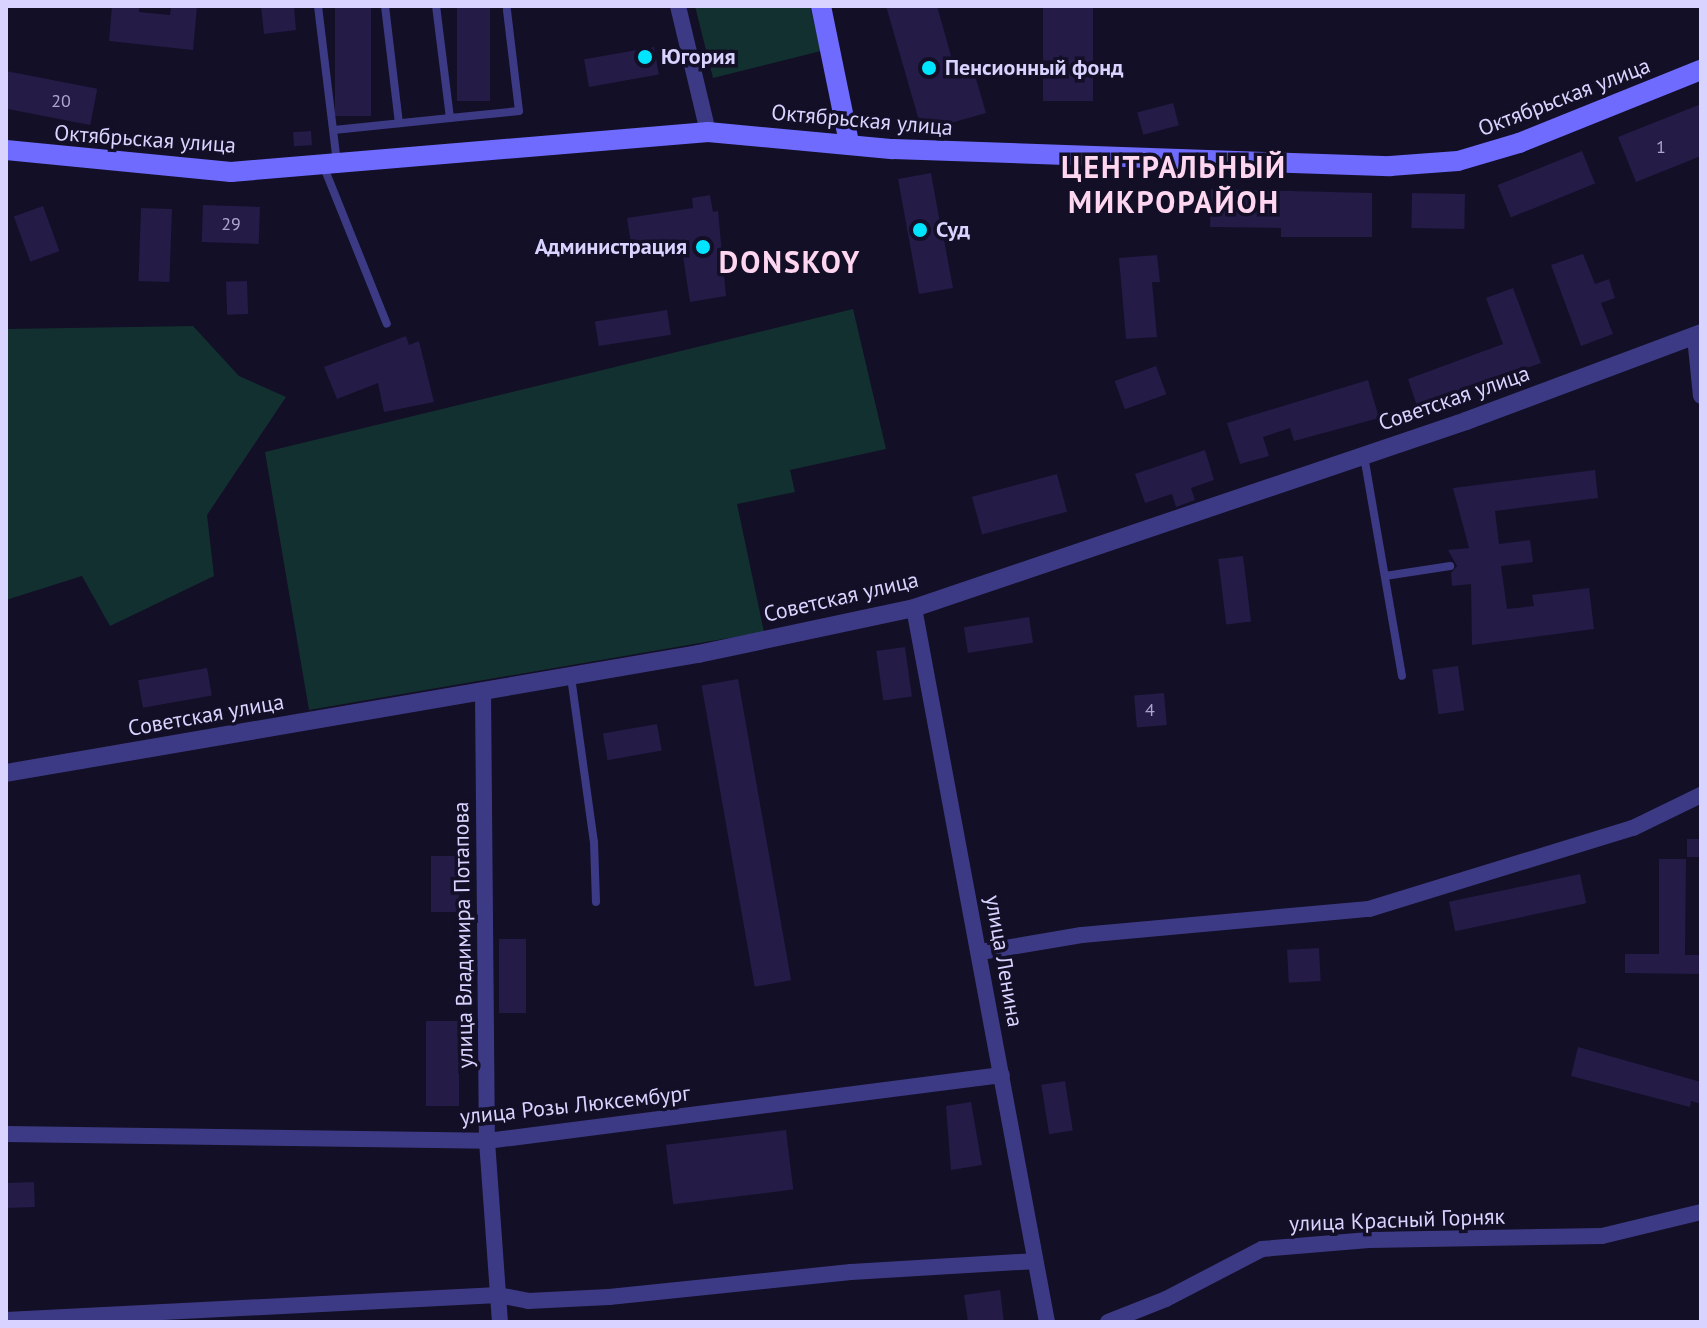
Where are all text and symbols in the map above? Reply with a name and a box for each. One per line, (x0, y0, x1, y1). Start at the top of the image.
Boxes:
place label: Югория (661, 44, 736, 70)
marker: Югория (636, 48, 654, 66)
street label: Октябрьская улица (1474, 52, 1654, 142)
place label: Пенсионный фонд (945, 55, 1124, 81)
marker: Пенсионный фонд (920, 59, 938, 77)
house number: 20 (51, 90, 71, 112)
street label: Октябрьская улица (770, 99, 954, 141)
street label: Октябрьская улица (53, 119, 237, 159)
house number: 1 (1656, 136, 1666, 158)
district label: ЦЕНТРАЛЬНЫЙ МИКРОРАЙОН (1061, 149, 1287, 220)
house number: 29 (221, 213, 241, 235)
place label: Суд (936, 217, 970, 243)
marker: Суд (911, 221, 929, 239)
place label: Администрация (535, 234, 687, 260)
marker: Администрация (694, 238, 712, 256)
district label: DONSKOY (719, 244, 861, 280)
street label: Советская улица (1375, 360, 1533, 436)
street label: Советская улица (761, 566, 921, 628)
street label: Советская улица (126, 688, 286, 742)
house number: 4 (1145, 699, 1155, 721)
street label: улица Владимира Потапова (447, 802, 479, 1068)
street label: улица Ленина (979, 893, 1029, 1029)
street label: улица Розы Люксембург (458, 1080, 692, 1130)
street label: улица Красный Горняк (1289, 1203, 1505, 1237)

